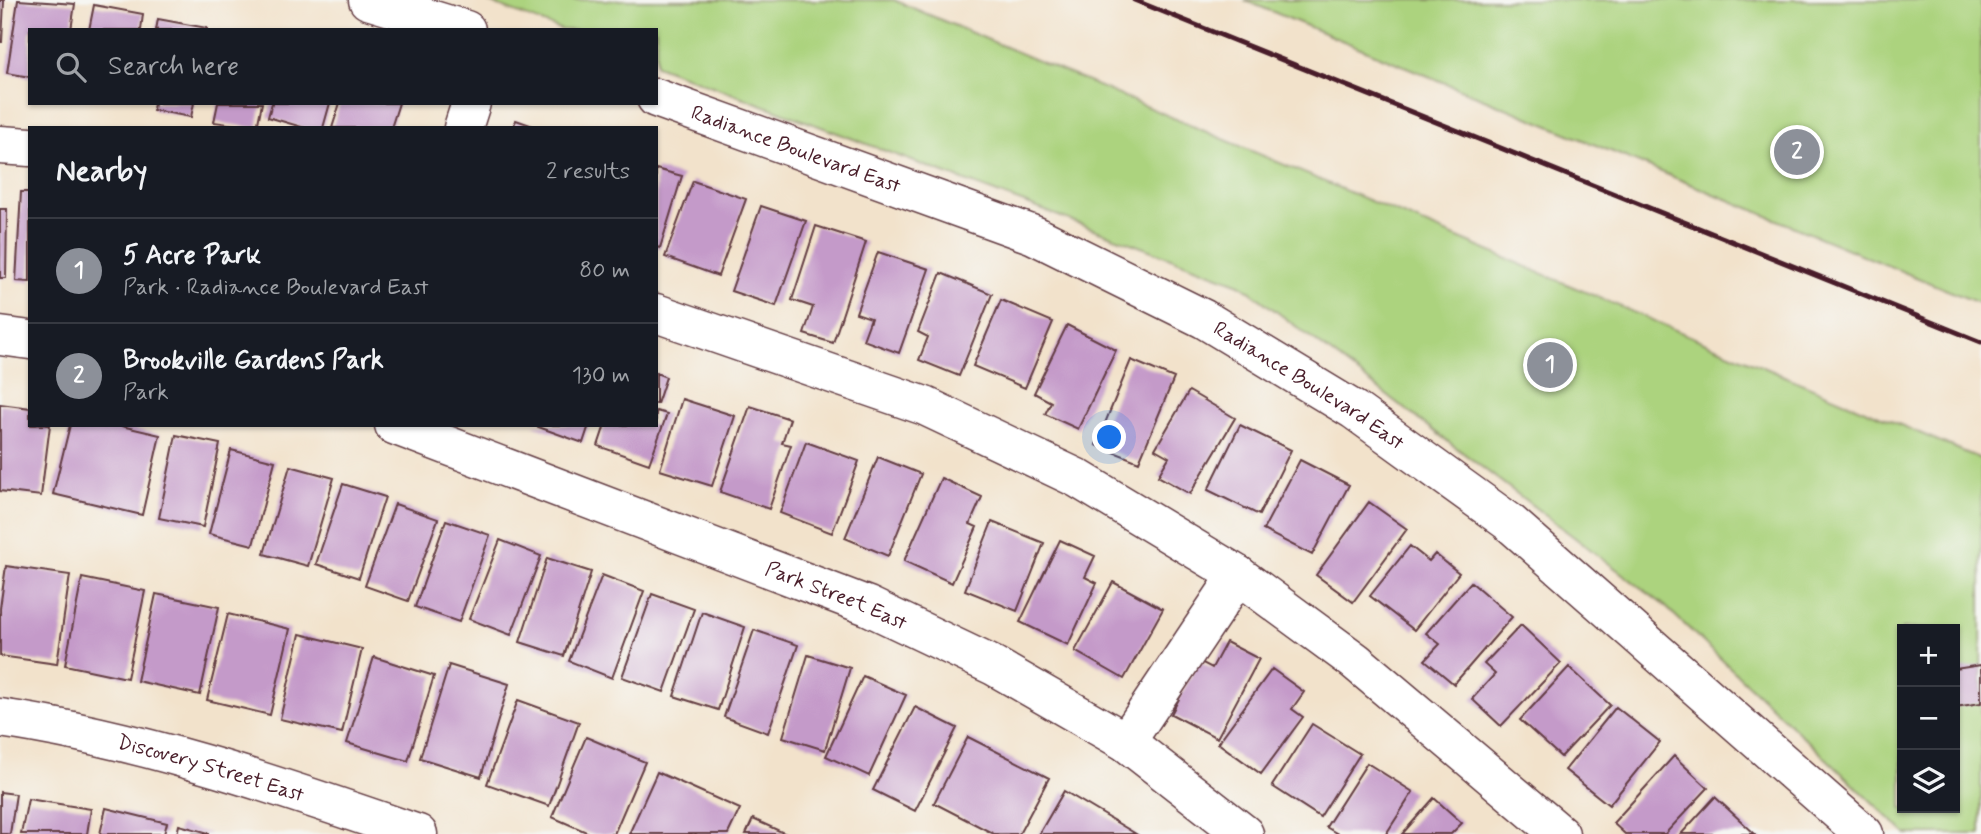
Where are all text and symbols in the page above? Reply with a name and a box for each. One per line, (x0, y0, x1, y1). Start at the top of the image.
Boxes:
search box (28, 28, 658, 105)
icon: search (52, 48, 90, 86)
text: Search here (108, 50, 239, 84)
street label: Radiance Boulevard East (687, 99, 905, 201)
pin: 2 (1774, 126, 1820, 178)
text: Nearby (56, 152, 147, 191)
text: 2 results (546, 157, 630, 187)
text: 5 Acre Park (123, 239, 261, 273)
text: 1 (74, 256, 84, 286)
text: 80 m (579, 256, 630, 286)
text: Park · Radiance Boulevard East (123, 273, 429, 303)
street label: Radiance Boulevard East (1208, 315, 1410, 457)
pin: 1 (1527, 339, 1573, 391)
text: Brookville Gardens Park (123, 344, 384, 378)
text: 2 (73, 361, 85, 391)
text: 130 m (572, 361, 630, 391)
text: Park (123, 378, 169, 408)
your location (1092, 420, 1126, 454)
street label: Park Street East (761, 555, 912, 638)
map controls (1897, 624, 1960, 813)
button: + (1897, 624, 1960, 687)
button: − (1897, 687, 1960, 750)
street label: Discovery Street East (115, 728, 308, 810)
button: layers (1897, 750, 1960, 813)

